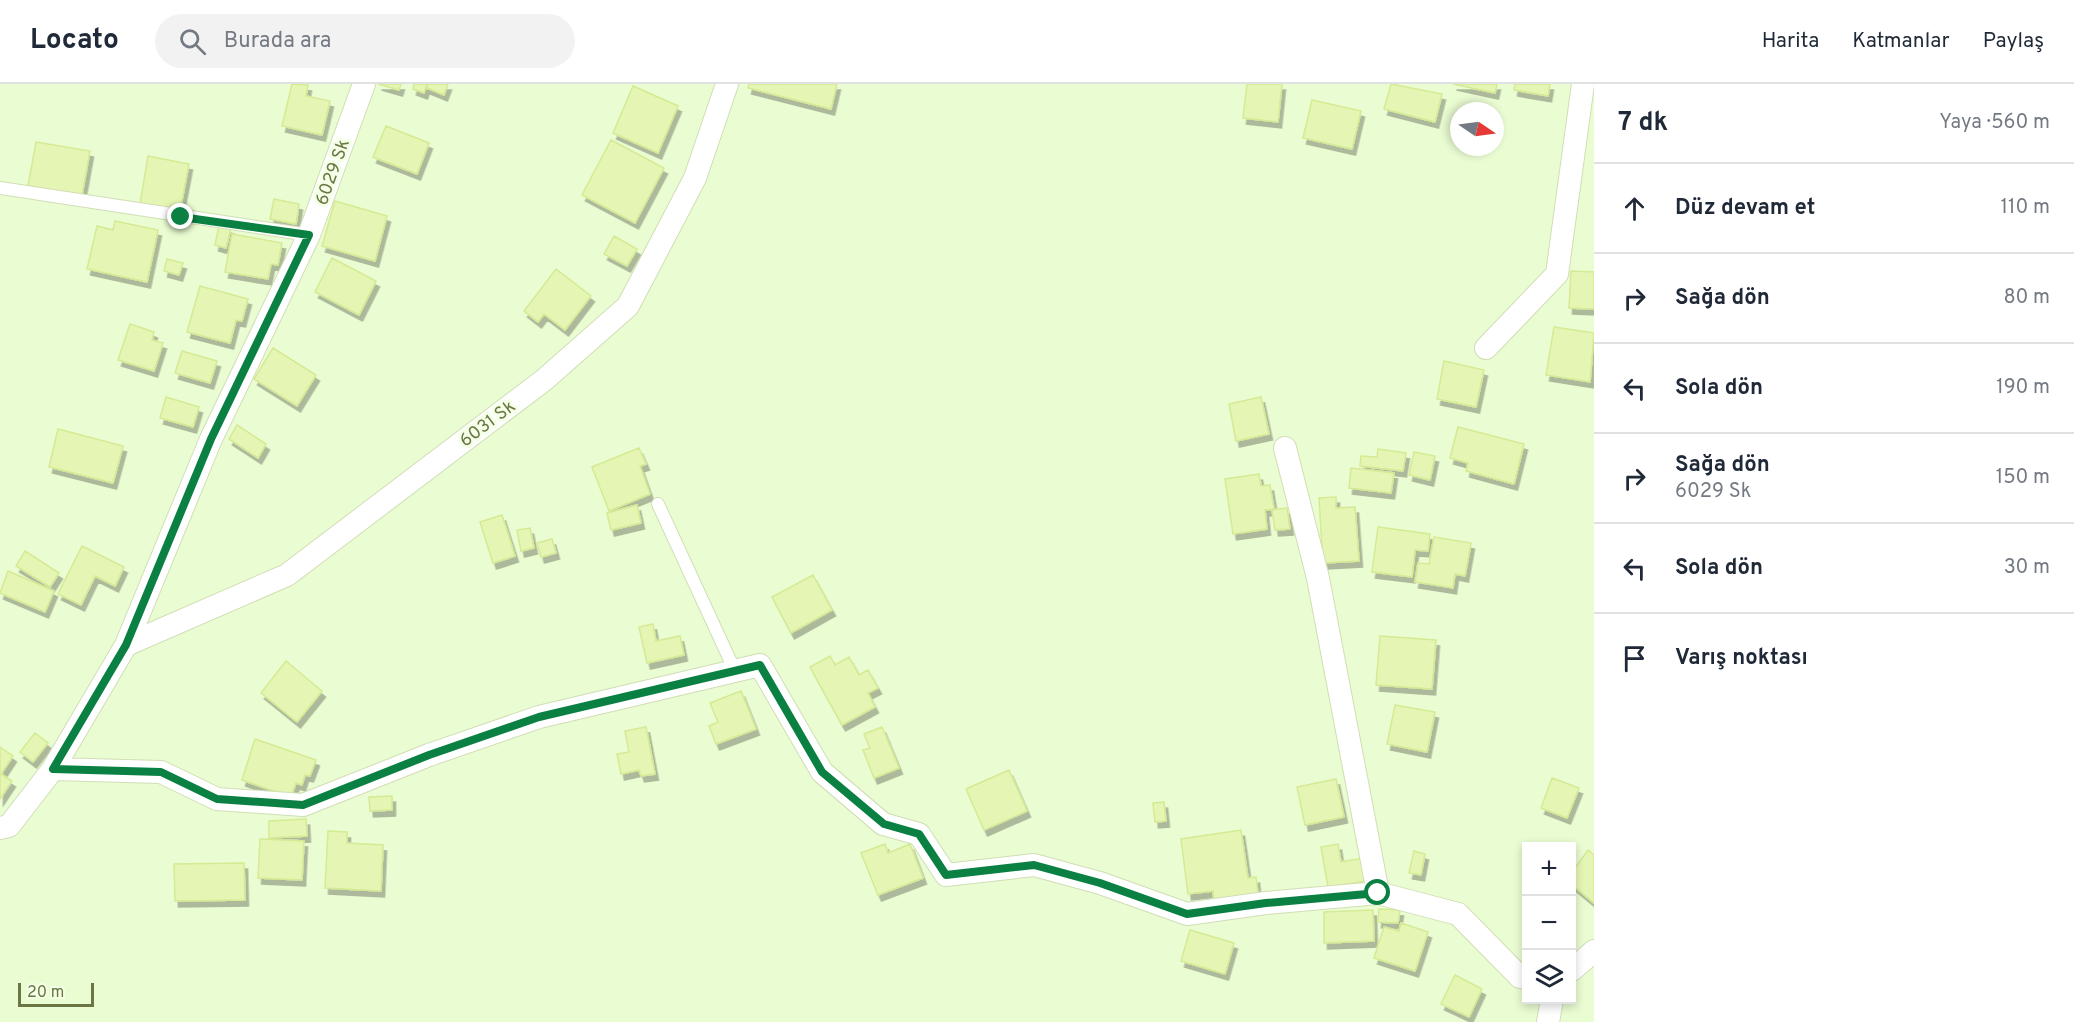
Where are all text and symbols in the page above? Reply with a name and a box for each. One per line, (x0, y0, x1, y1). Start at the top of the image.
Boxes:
search box (155, 14, 575, 68)
text: Locato (30, 23, 119, 59)
icon: search (176, 25, 209, 58)
text: Burada ara (224, 28, 331, 55)
text: Harita (1762, 28, 1819, 55)
text: Katmanlar (1852, 28, 1950, 55)
text: Paylaş (1983, 28, 2044, 55)
north arrow (1450, 102, 1504, 156)
text: 7 dk (1618, 107, 1668, 140)
text: Yaya · 560 m (1939, 110, 2050, 136)
street label: 6029 Sk (311, 136, 356, 209)
icon: ahead (1618, 192, 1651, 225)
text: Düz devam et (1675, 195, 1815, 222)
text: 110 m (2001, 195, 2050, 221)
route end (167, 203, 193, 229)
icon: right (1618, 282, 1651, 315)
text: Sağa dön (1675, 285, 1770, 312)
text: 80 m (2004, 285, 2050, 311)
icon: left (1618, 372, 1651, 405)
text: Sola dön (1675, 375, 1763, 402)
text: 190 m (1996, 375, 2050, 401)
street label: 6031 Sk (455, 396, 521, 453)
text: Sağa dön (1675, 452, 1770, 479)
icon: right (1618, 462, 1651, 495)
text: 150 m (1996, 465, 2050, 491)
text: 6029 Sk (1675, 479, 1751, 505)
icon: left (1618, 552, 1651, 585)
text: Sola dön (1675, 555, 1763, 582)
text: 30 m (2004, 555, 2050, 581)
icon: arrive (1618, 642, 1651, 675)
text: Varış noktası (1675, 645, 1808, 672)
map controls (1522, 842, 1576, 1004)
button: + (1522, 842, 1576, 896)
route start (1364, 879, 1390, 905)
button: − (1522, 896, 1576, 950)
button: layers (1522, 950, 1576, 1004)
scale bar (18, 980, 94, 1008)
text: 20 m (27, 983, 64, 1003)

